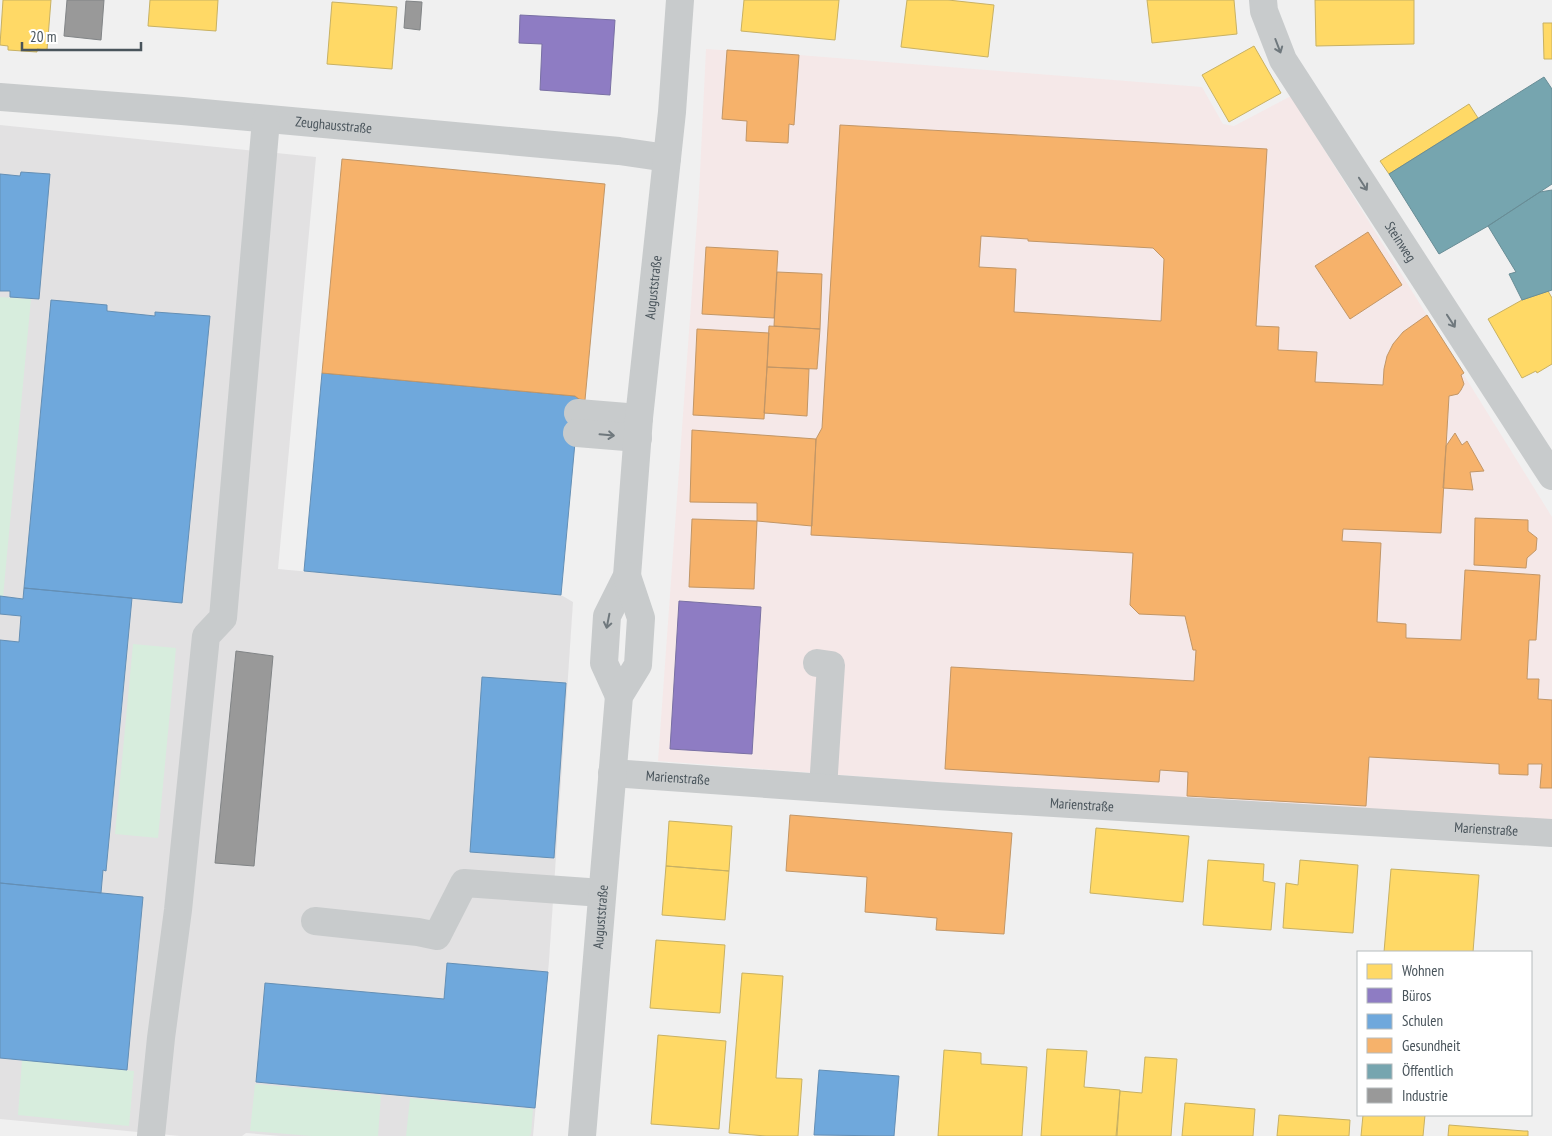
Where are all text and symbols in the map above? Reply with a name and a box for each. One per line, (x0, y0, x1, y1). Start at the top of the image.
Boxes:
scale bar (22, 20, 141, 52)
text: 20 m (30, 27, 56, 46)
one-way arrow (1274, 38, 1283, 53)
street label: Zeughausstraße (295, 112, 373, 137)
one-way arrow (1358, 177, 1368, 191)
street label: Steinweg (1381, 218, 1420, 265)
street label: Auguststraße (641, 254, 666, 320)
one-way arrow (1446, 313, 1456, 327)
one-way arrow (599, 430, 615, 440)
one-way arrow (603, 612, 613, 628)
street label: Marienstraße (645, 766, 711, 789)
street label: Marienstraße (1049, 794, 1115, 816)
street label: Marienstraße (1454, 818, 1519, 840)
street label: Auguststraße (589, 884, 612, 949)
legend (1357, 951, 1532, 1116)
text: Wohnen (1402, 961, 1444, 980)
text: Büros (1402, 986, 1431, 1005)
text: Schulen (1402, 1011, 1443, 1030)
text: Gesundheit (1402, 1036, 1460, 1055)
text: Öffentlich (1402, 1061, 1453, 1080)
text: Industrie (1402, 1086, 1448, 1105)

